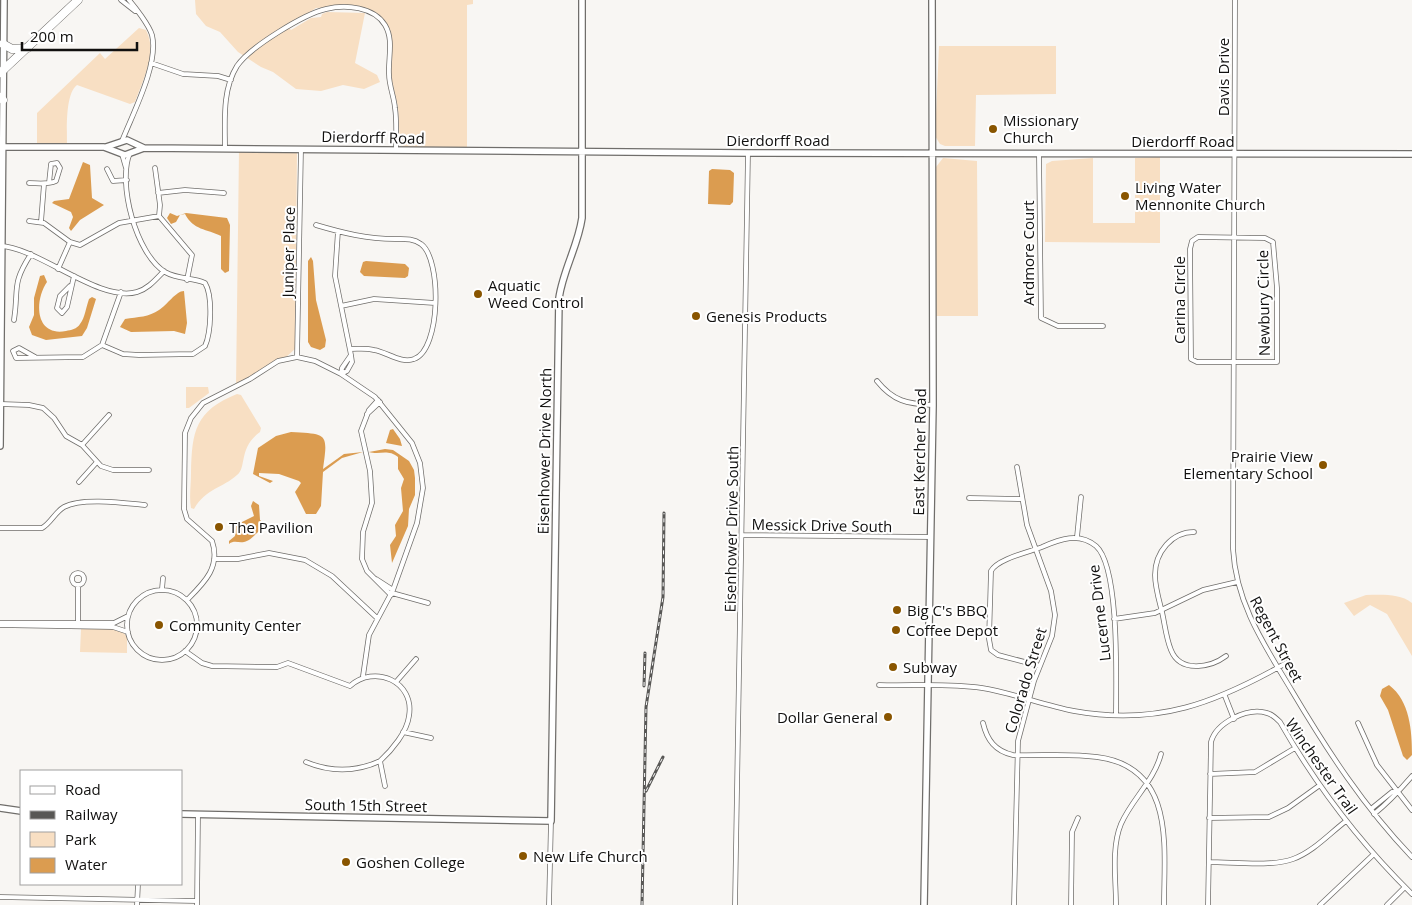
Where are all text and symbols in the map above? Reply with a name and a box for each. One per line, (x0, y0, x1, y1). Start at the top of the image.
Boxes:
scale bar (22, 20, 138, 52)
text: 200 m (30, 26, 74, 46)
street label: Davis Drive (1213, 38, 1233, 116)
place label: Missionary Church (1003, 110, 1079, 147)
marker: Missionary Church (987, 123, 999, 135)
street label: Dierdorff Road (321, 126, 425, 148)
street label: Dierdorff Road (726, 130, 830, 150)
street label: Dierdorff Road (1131, 131, 1235, 151)
place label: Living Water Mennonite Church (1135, 177, 1265, 214)
marker: Living Water Mennonite Church (1119, 190, 1131, 202)
street label: Ardmore Court (1018, 200, 1038, 306)
street label: Juniper Place (277, 207, 299, 299)
street label: Newbury Circle (1252, 250, 1274, 356)
street label: Carina Circle (1169, 256, 1189, 344)
place label: Aquatic Weed Control (488, 275, 584, 312)
marker: Aquatic Weed Control (472, 288, 484, 300)
place label: Genesis Products (706, 306, 827, 326)
marker: Genesis Products (690, 310, 702, 322)
street label: Eisenhower Drive North (533, 367, 555, 535)
street label: East Kercher Road (908, 388, 930, 516)
street label: Eisenhower Drive South (720, 445, 742, 613)
place label: Prairie View Elementary School (1183, 446, 1313, 483)
marker: Prairie View Elementary School (1317, 459, 1329, 471)
street label: Messick Drive South (752, 514, 892, 536)
place label: The Pavilion (229, 517, 313, 537)
marker: The Pavilion (213, 521, 225, 533)
street label: Lucerne Drive (1083, 564, 1115, 662)
street label: Regent Street (1246, 593, 1308, 685)
place label: Big C's BBQ (907, 600, 987, 620)
marker: Big C's BBQ (891, 604, 903, 616)
place label: Community Center (169, 615, 301, 635)
marker: Community Center (153, 619, 165, 631)
place label: Coffee Depot (906, 620, 998, 640)
marker: Coffee Depot (890, 624, 902, 636)
street label: Colorado Street (999, 625, 1051, 735)
place label: Subway (903, 657, 958, 677)
marker: Subway (887, 661, 899, 673)
place label: Dollar General (777, 707, 878, 727)
marker: Dollar General (882, 711, 894, 723)
street label: Winchester Trail (1281, 714, 1363, 818)
legend (20, 770, 182, 885)
text: Road (65, 779, 101, 799)
street label: South 15th Street (305, 794, 427, 816)
text: Railway (65, 804, 118, 824)
text: Park (65, 829, 96, 849)
place label: New Life Church (533, 846, 648, 866)
marker: New Life Church (517, 850, 529, 862)
place label: Goshen College (356, 852, 465, 872)
text: Water (65, 854, 107, 874)
marker: Goshen College (340, 856, 352, 868)

